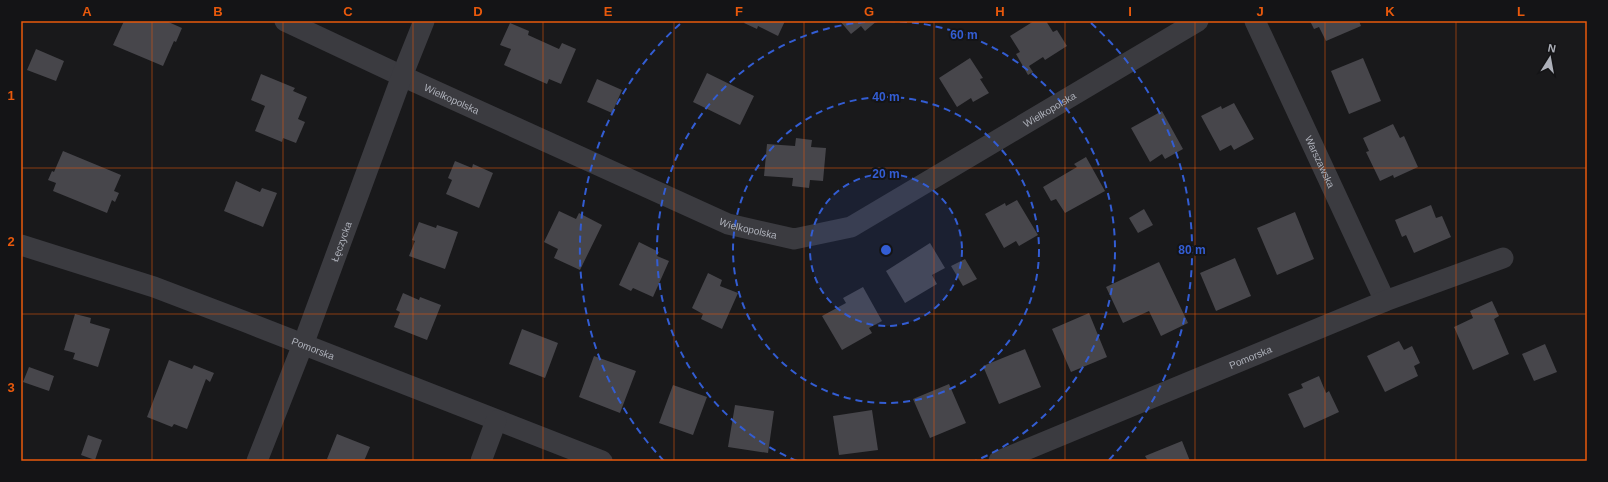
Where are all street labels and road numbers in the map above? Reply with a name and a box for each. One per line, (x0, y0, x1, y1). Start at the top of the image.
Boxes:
street label: Wielkopolska (422, 82, 481, 116)
street label: Wielkopolska (1022, 90, 1078, 129)
street label: Warszawska (1303, 134, 1337, 190)
street label: Wielkopolska (718, 216, 778, 241)
street label: Łęczycka (329, 220, 354, 263)
street label: Pomorska (290, 335, 336, 362)
street label: Pomorska (1228, 343, 1274, 371)

